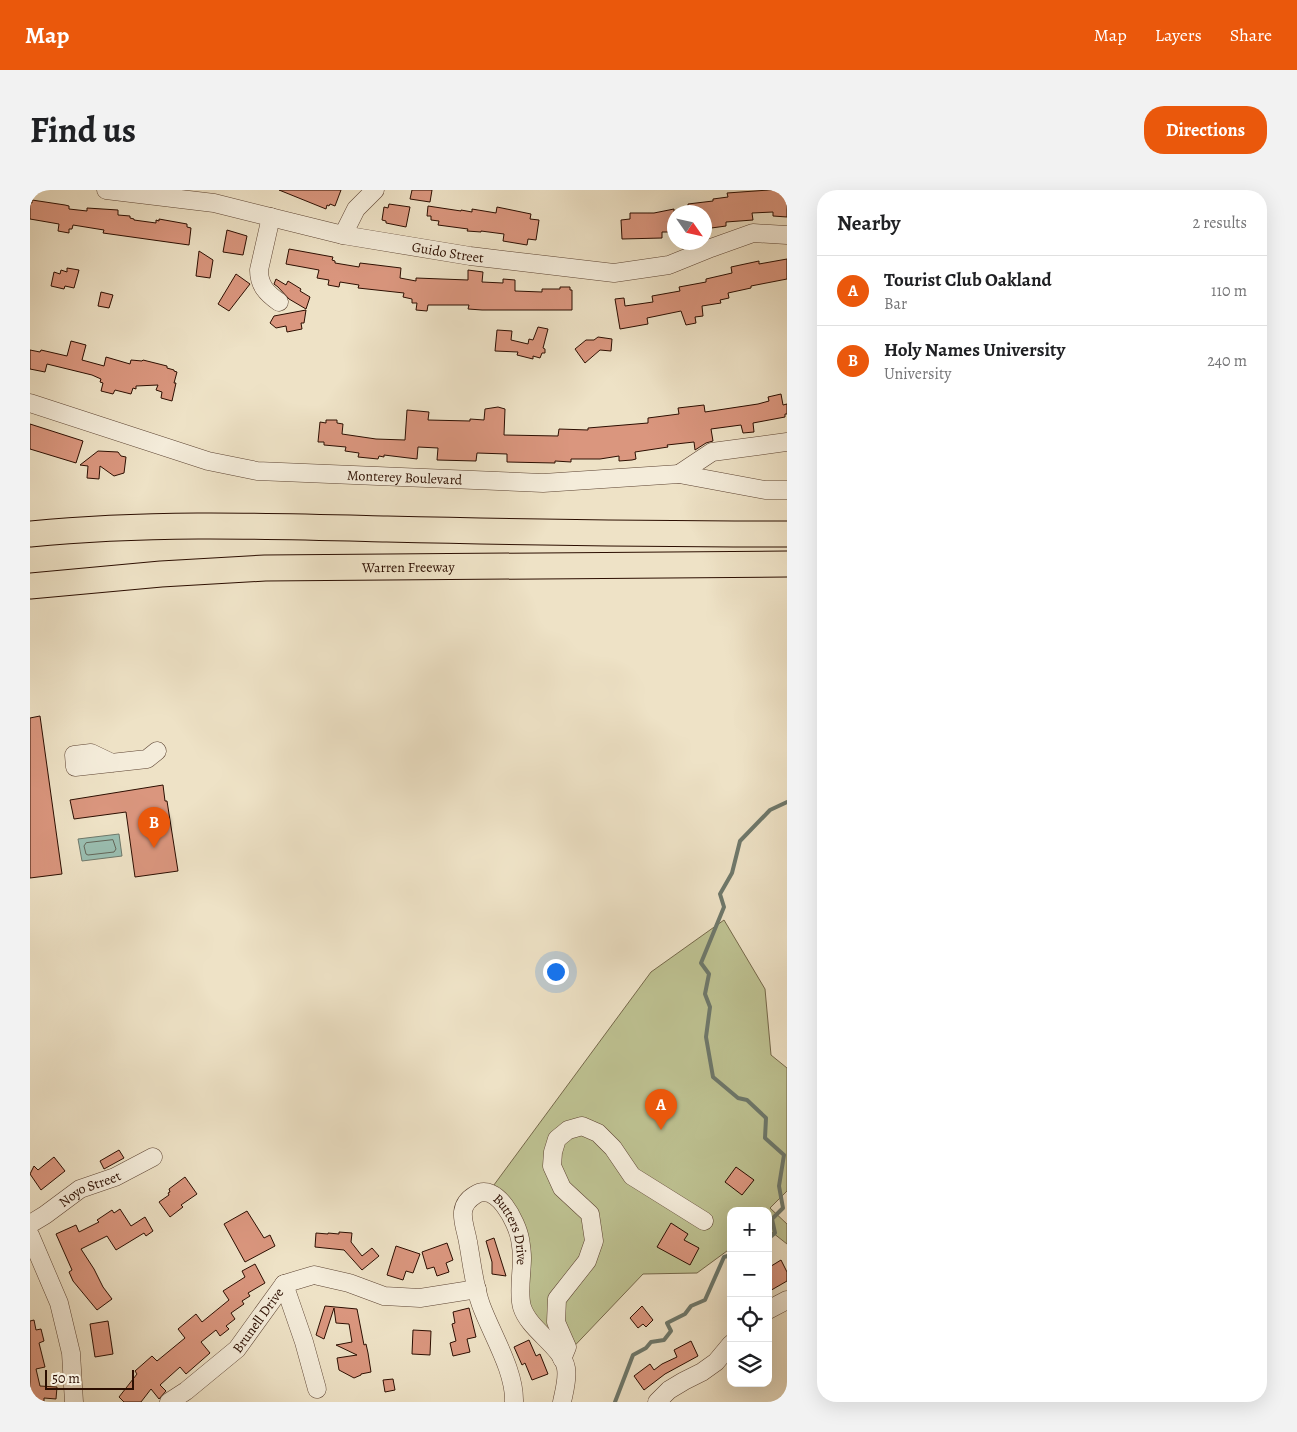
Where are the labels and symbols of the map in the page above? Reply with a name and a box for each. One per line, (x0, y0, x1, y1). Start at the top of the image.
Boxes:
north arrow (667, 205, 712, 250)
street label: Guido Street (411, 237, 485, 267)
street label: Monterey Boulevard (347, 465, 463, 489)
street label: Warren Freeway (361, 557, 455, 577)
pin: B (138, 807, 170, 848)
your location (543, 959, 569, 985)
pin: A (645, 1089, 677, 1130)
street label: Noyo Street (55, 1166, 124, 1211)
street label: Butters Drive (489, 1189, 532, 1266)
street label: Brunell Drive (228, 1284, 288, 1357)
scale bar (45, 1367, 134, 1390)

